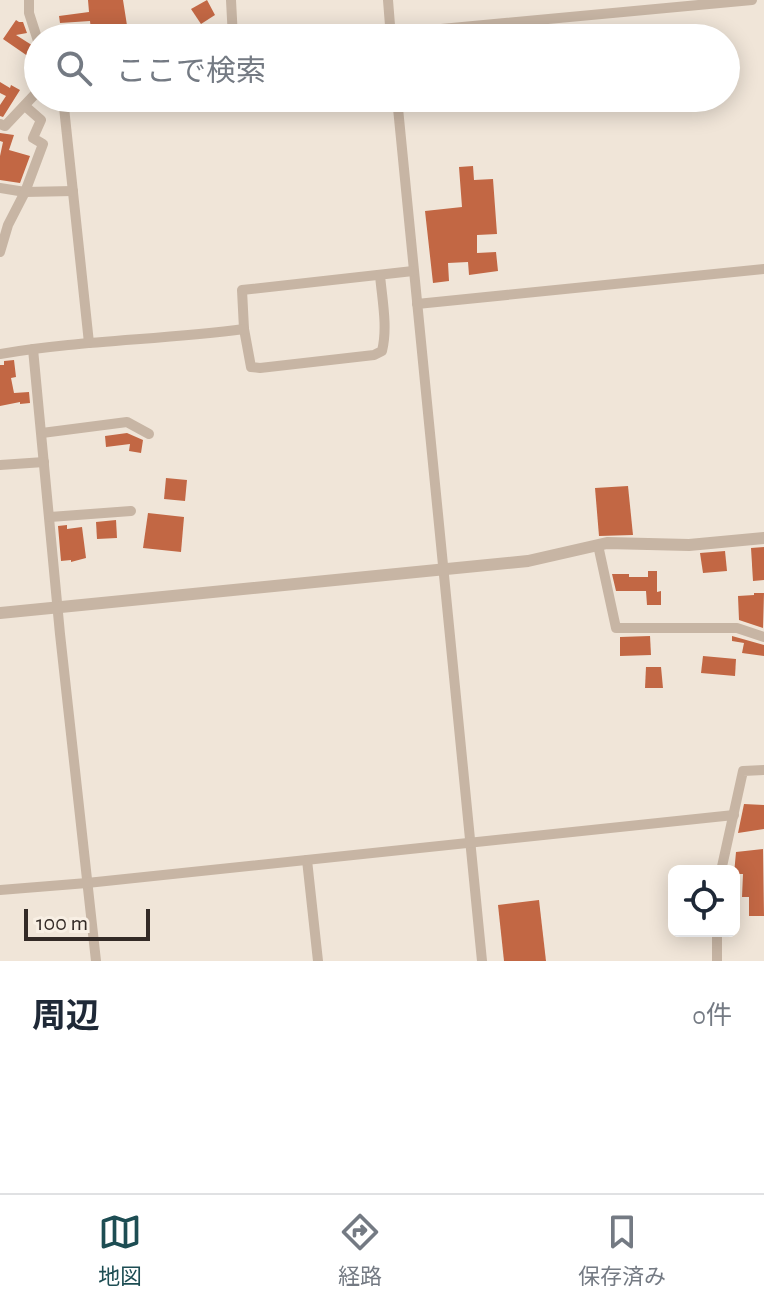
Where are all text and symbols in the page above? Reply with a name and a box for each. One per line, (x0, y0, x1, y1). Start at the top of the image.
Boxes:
search box (24, 24, 740, 112)
icon: search (52, 46, 96, 90)
text: ここで検索 (116, 57, 266, 87)
map controls (668, 865, 740, 937)
button: locate (668, 865, 740, 937)
scale bar (24, 905, 150, 941)
text: 100 m (36, 912, 88, 934)
text: 周辺 (32, 1000, 100, 1034)
text: 0件 (692, 1003, 732, 1029)
tab: 地図 (98, 1210, 142, 1290)
tab: 経路 (338, 1210, 382, 1290)
tab: 保存済み (578, 1210, 666, 1290)

